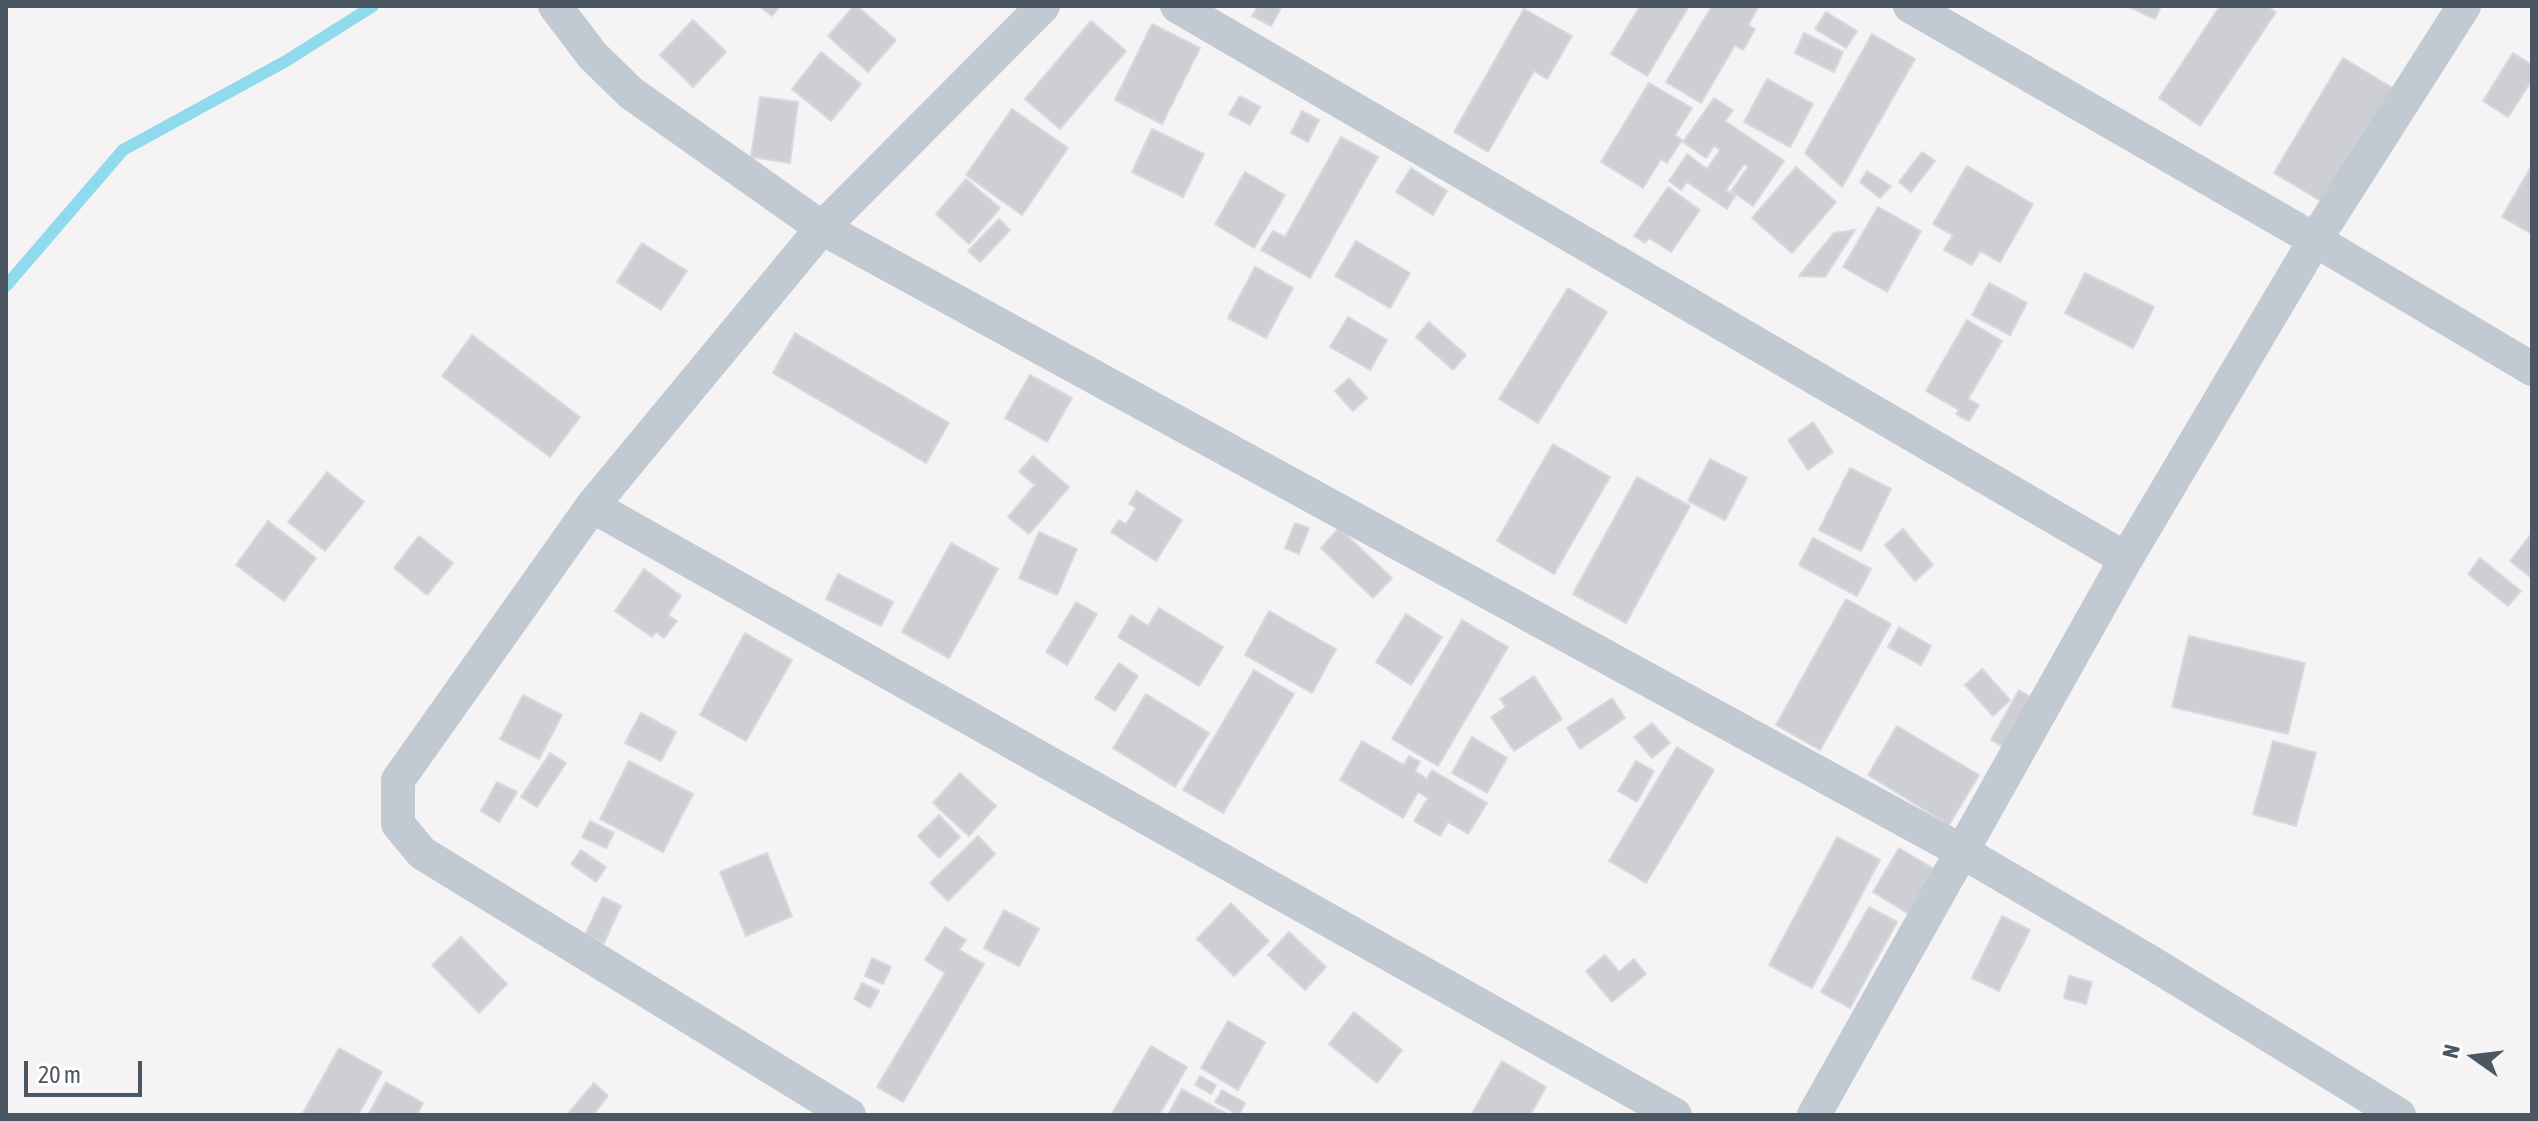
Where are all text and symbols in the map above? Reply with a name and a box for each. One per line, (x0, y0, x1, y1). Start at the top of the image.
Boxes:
north arrow (2434, 1017, 2514, 1097)
text: N (2437, 1042, 2465, 1061)
scale bar (28, 1045, 146, 1095)
text: 20 m (38, 1061, 81, 1088)

